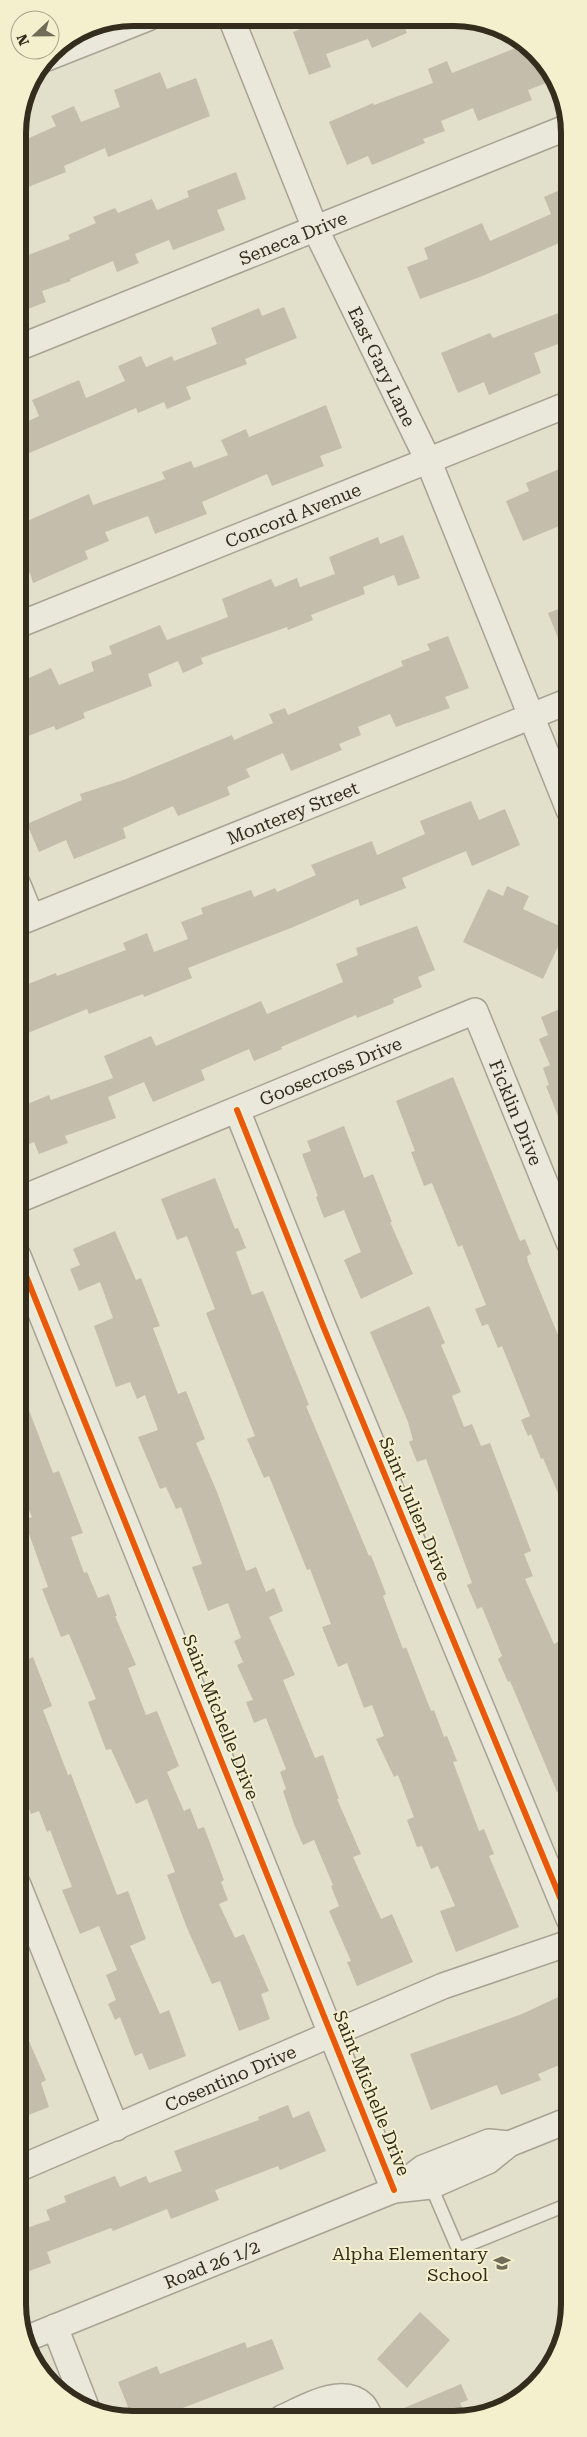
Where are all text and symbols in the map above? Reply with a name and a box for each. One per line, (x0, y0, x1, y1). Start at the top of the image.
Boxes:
north arrow (10, 10, 60, 60)
text: N (13, 32, 32, 48)
street label: Seneca Drive (236, 207, 350, 269)
street label: East Gary Lane (344, 303, 420, 430)
street label: Concord Avenue (222, 478, 364, 551)
street label: Monterey Street (224, 776, 362, 848)
street label: Goosecross Drive (256, 1032, 405, 1110)
street label: Ficklin Drive (485, 1057, 547, 1168)
street label: Saint Julien Drive (375, 1433, 455, 1585)
street label: Saint Michelle Drive (178, 1631, 264, 1803)
street label: Saint Michelle Drive (329, 2007, 415, 2179)
street label: Cosentino Drive (161, 2040, 299, 2115)
street label: Road 26 1/2 (161, 2235, 262, 2292)
place label: Alpha Elementary School (332, 2243, 488, 2285)
school or university icon: Alpha Elementary School (492, 2253, 512, 2273)

